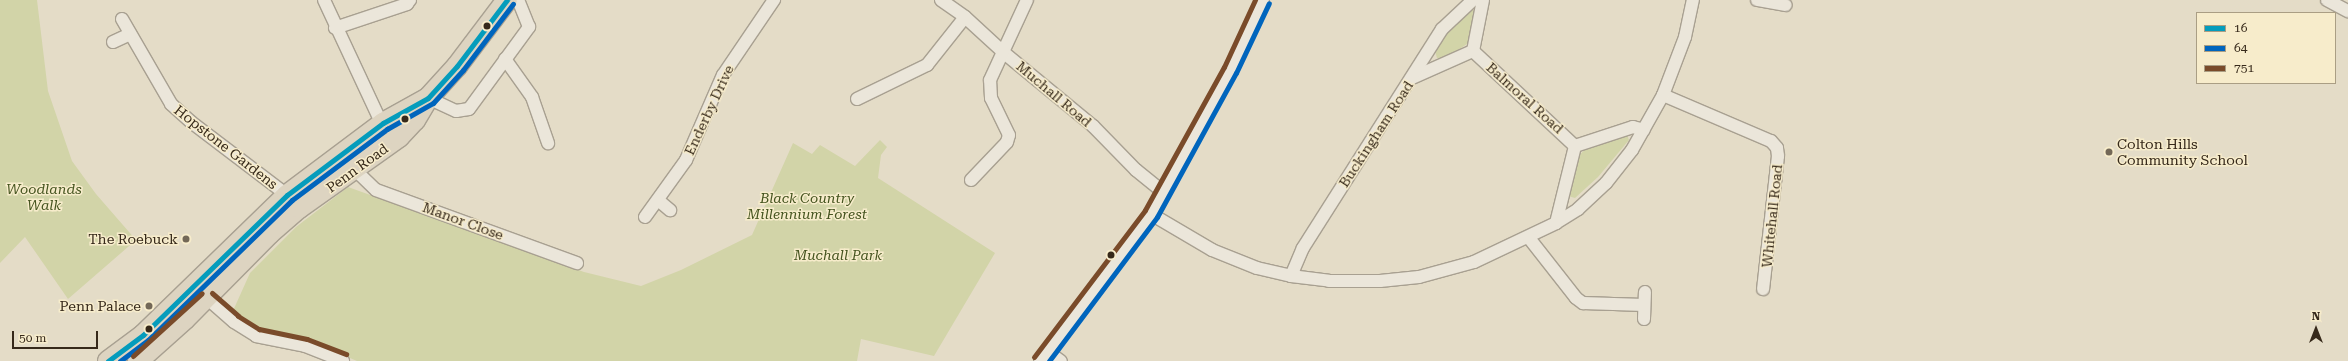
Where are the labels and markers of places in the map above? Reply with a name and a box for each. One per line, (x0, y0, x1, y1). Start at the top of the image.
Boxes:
unlabelled marker (482, 21, 492, 31)
unlabelled marker (400, 114, 410, 124)
place label: Colton Hills Community School (2117, 136, 2248, 168)
marker: Colton Hills Community School (2104, 147, 2114, 157)
place label: The Roebuck (88, 231, 178, 247)
marker: The Roebuck (181, 234, 191, 244)
unlabelled marker (1106, 250, 1116, 260)
place label: Penn Palace (60, 298, 141, 314)
marker: Penn Palace (144, 301, 154, 311)
unlabelled marker (144, 324, 154, 334)

